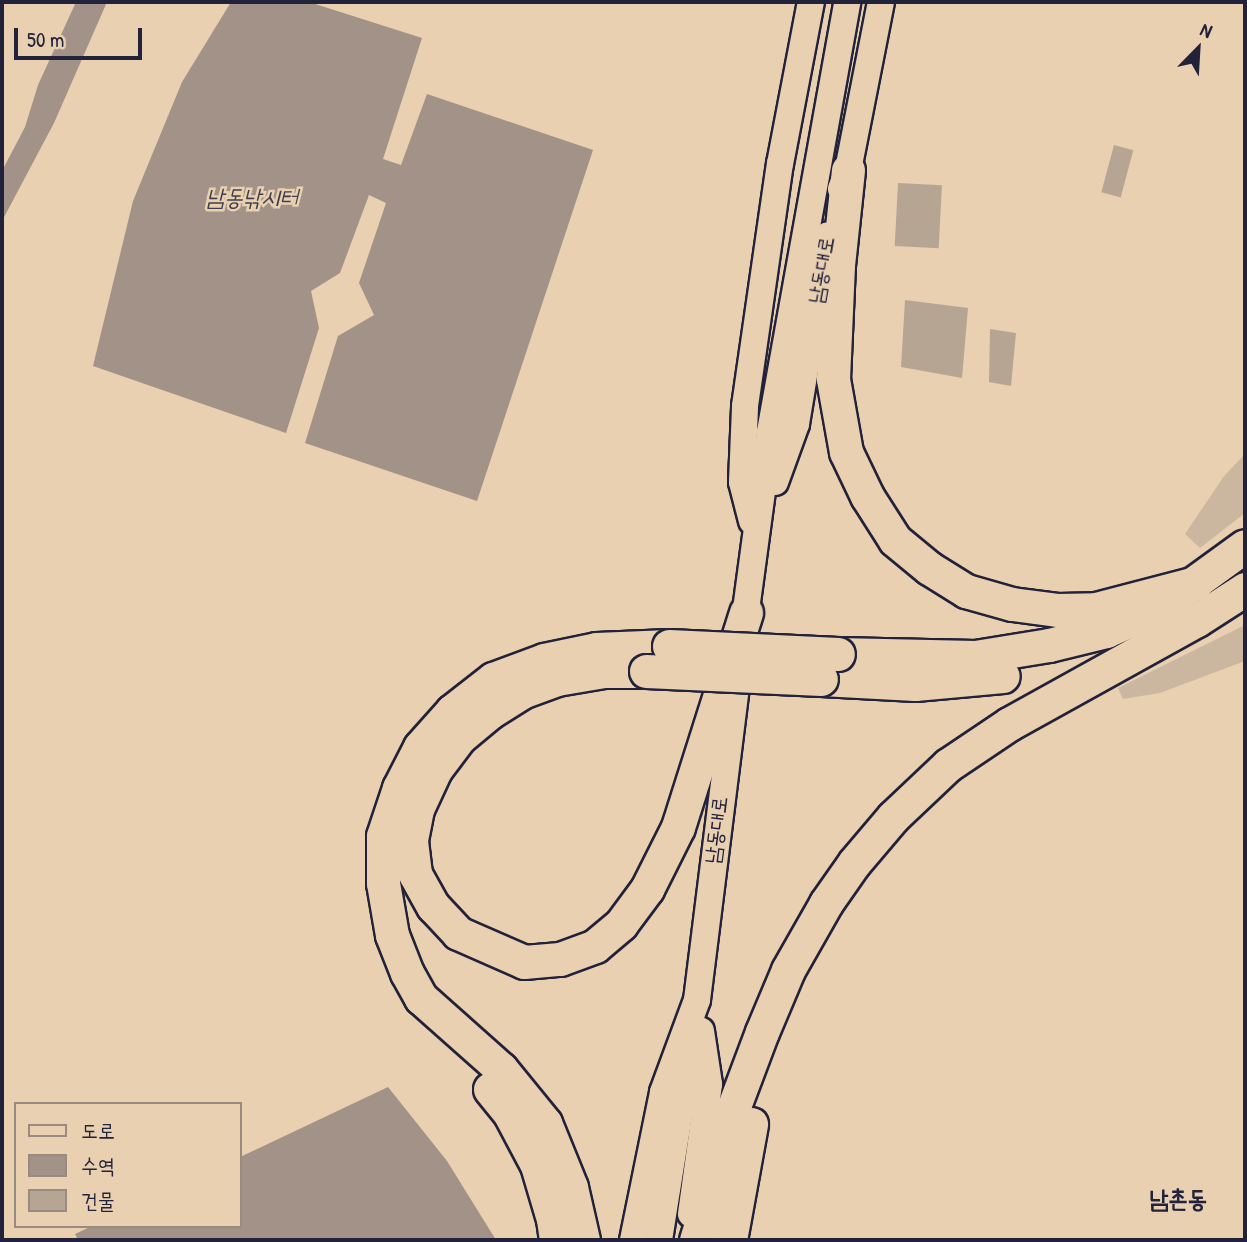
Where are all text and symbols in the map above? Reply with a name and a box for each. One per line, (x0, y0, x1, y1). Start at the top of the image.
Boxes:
scale bar (18, 14, 145, 58)
north arrow (1163, 14, 1233, 84)
text: N (1197, 16, 1216, 44)
text: 50 m (27, 25, 64, 54)
water label: 남동낚시터 (206, 183, 298, 211)
street label: 남동대로 (803, 235, 839, 305)
street label: 남동대로 (699, 795, 733, 865)
legend (14, 1102, 242, 1228)
text: 도로 (81, 1116, 115, 1145)
text: 수역 (81, 1151, 115, 1180)
district label: 남촌동 (1149, 1185, 1207, 1213)
text: 건물 (81, 1186, 115, 1215)

